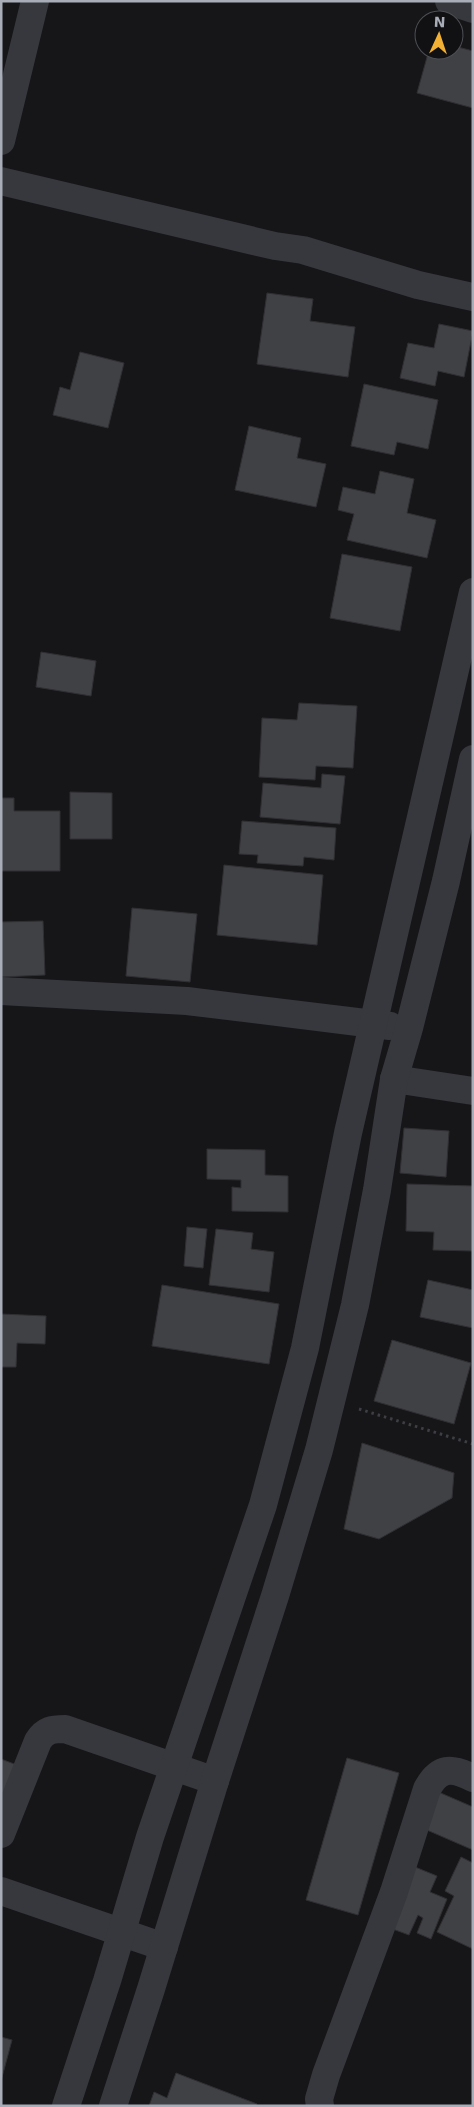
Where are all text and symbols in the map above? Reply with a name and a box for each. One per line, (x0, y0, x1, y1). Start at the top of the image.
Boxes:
north arrow (414, 10, 464, 60)
text: N (433, 14, 446, 30)

